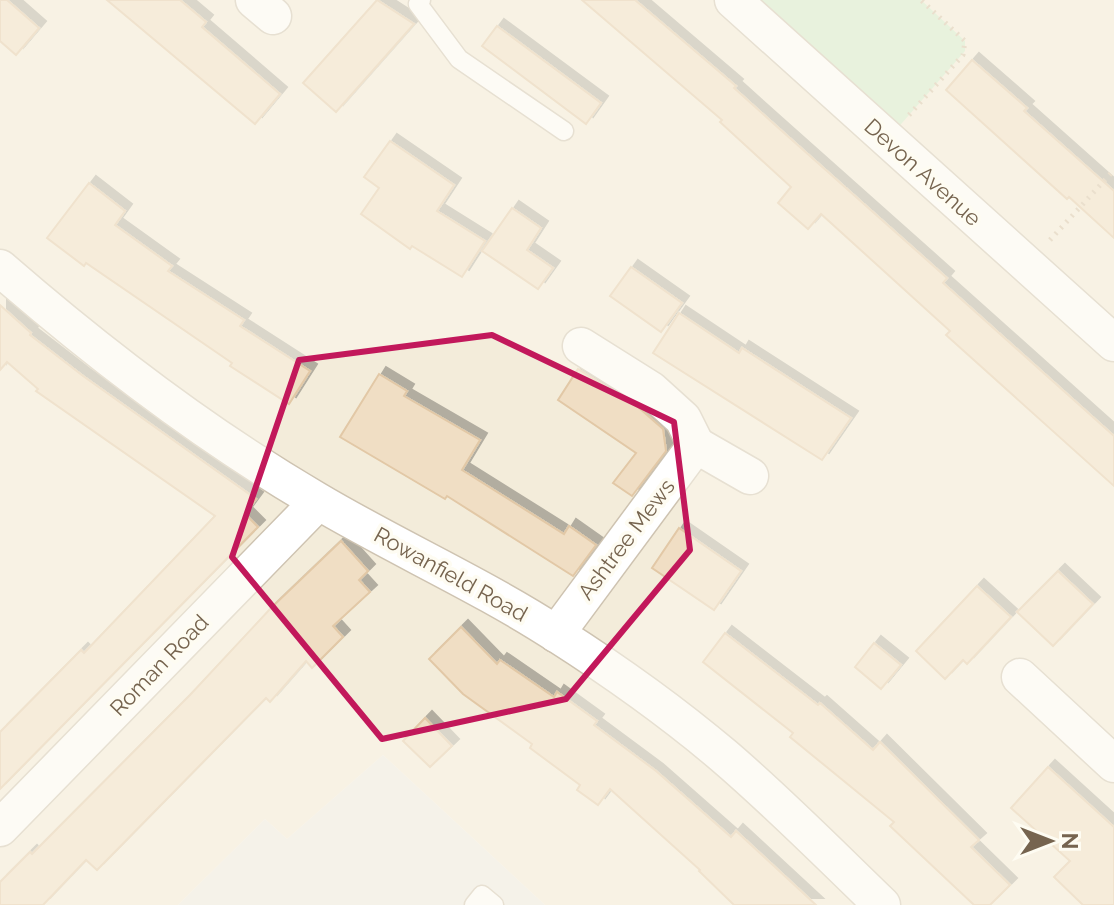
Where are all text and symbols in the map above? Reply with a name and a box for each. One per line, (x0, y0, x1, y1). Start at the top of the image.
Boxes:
street label: Devon Avenue (859, 113, 987, 231)
street label: Ashtree Mews (572, 474, 680, 604)
street label: Rowanfield Road (370, 521, 532, 627)
street label: Roman Road (104, 609, 214, 721)
north arrow (1010, 801, 1090, 881)
text: N (1057, 833, 1083, 849)

